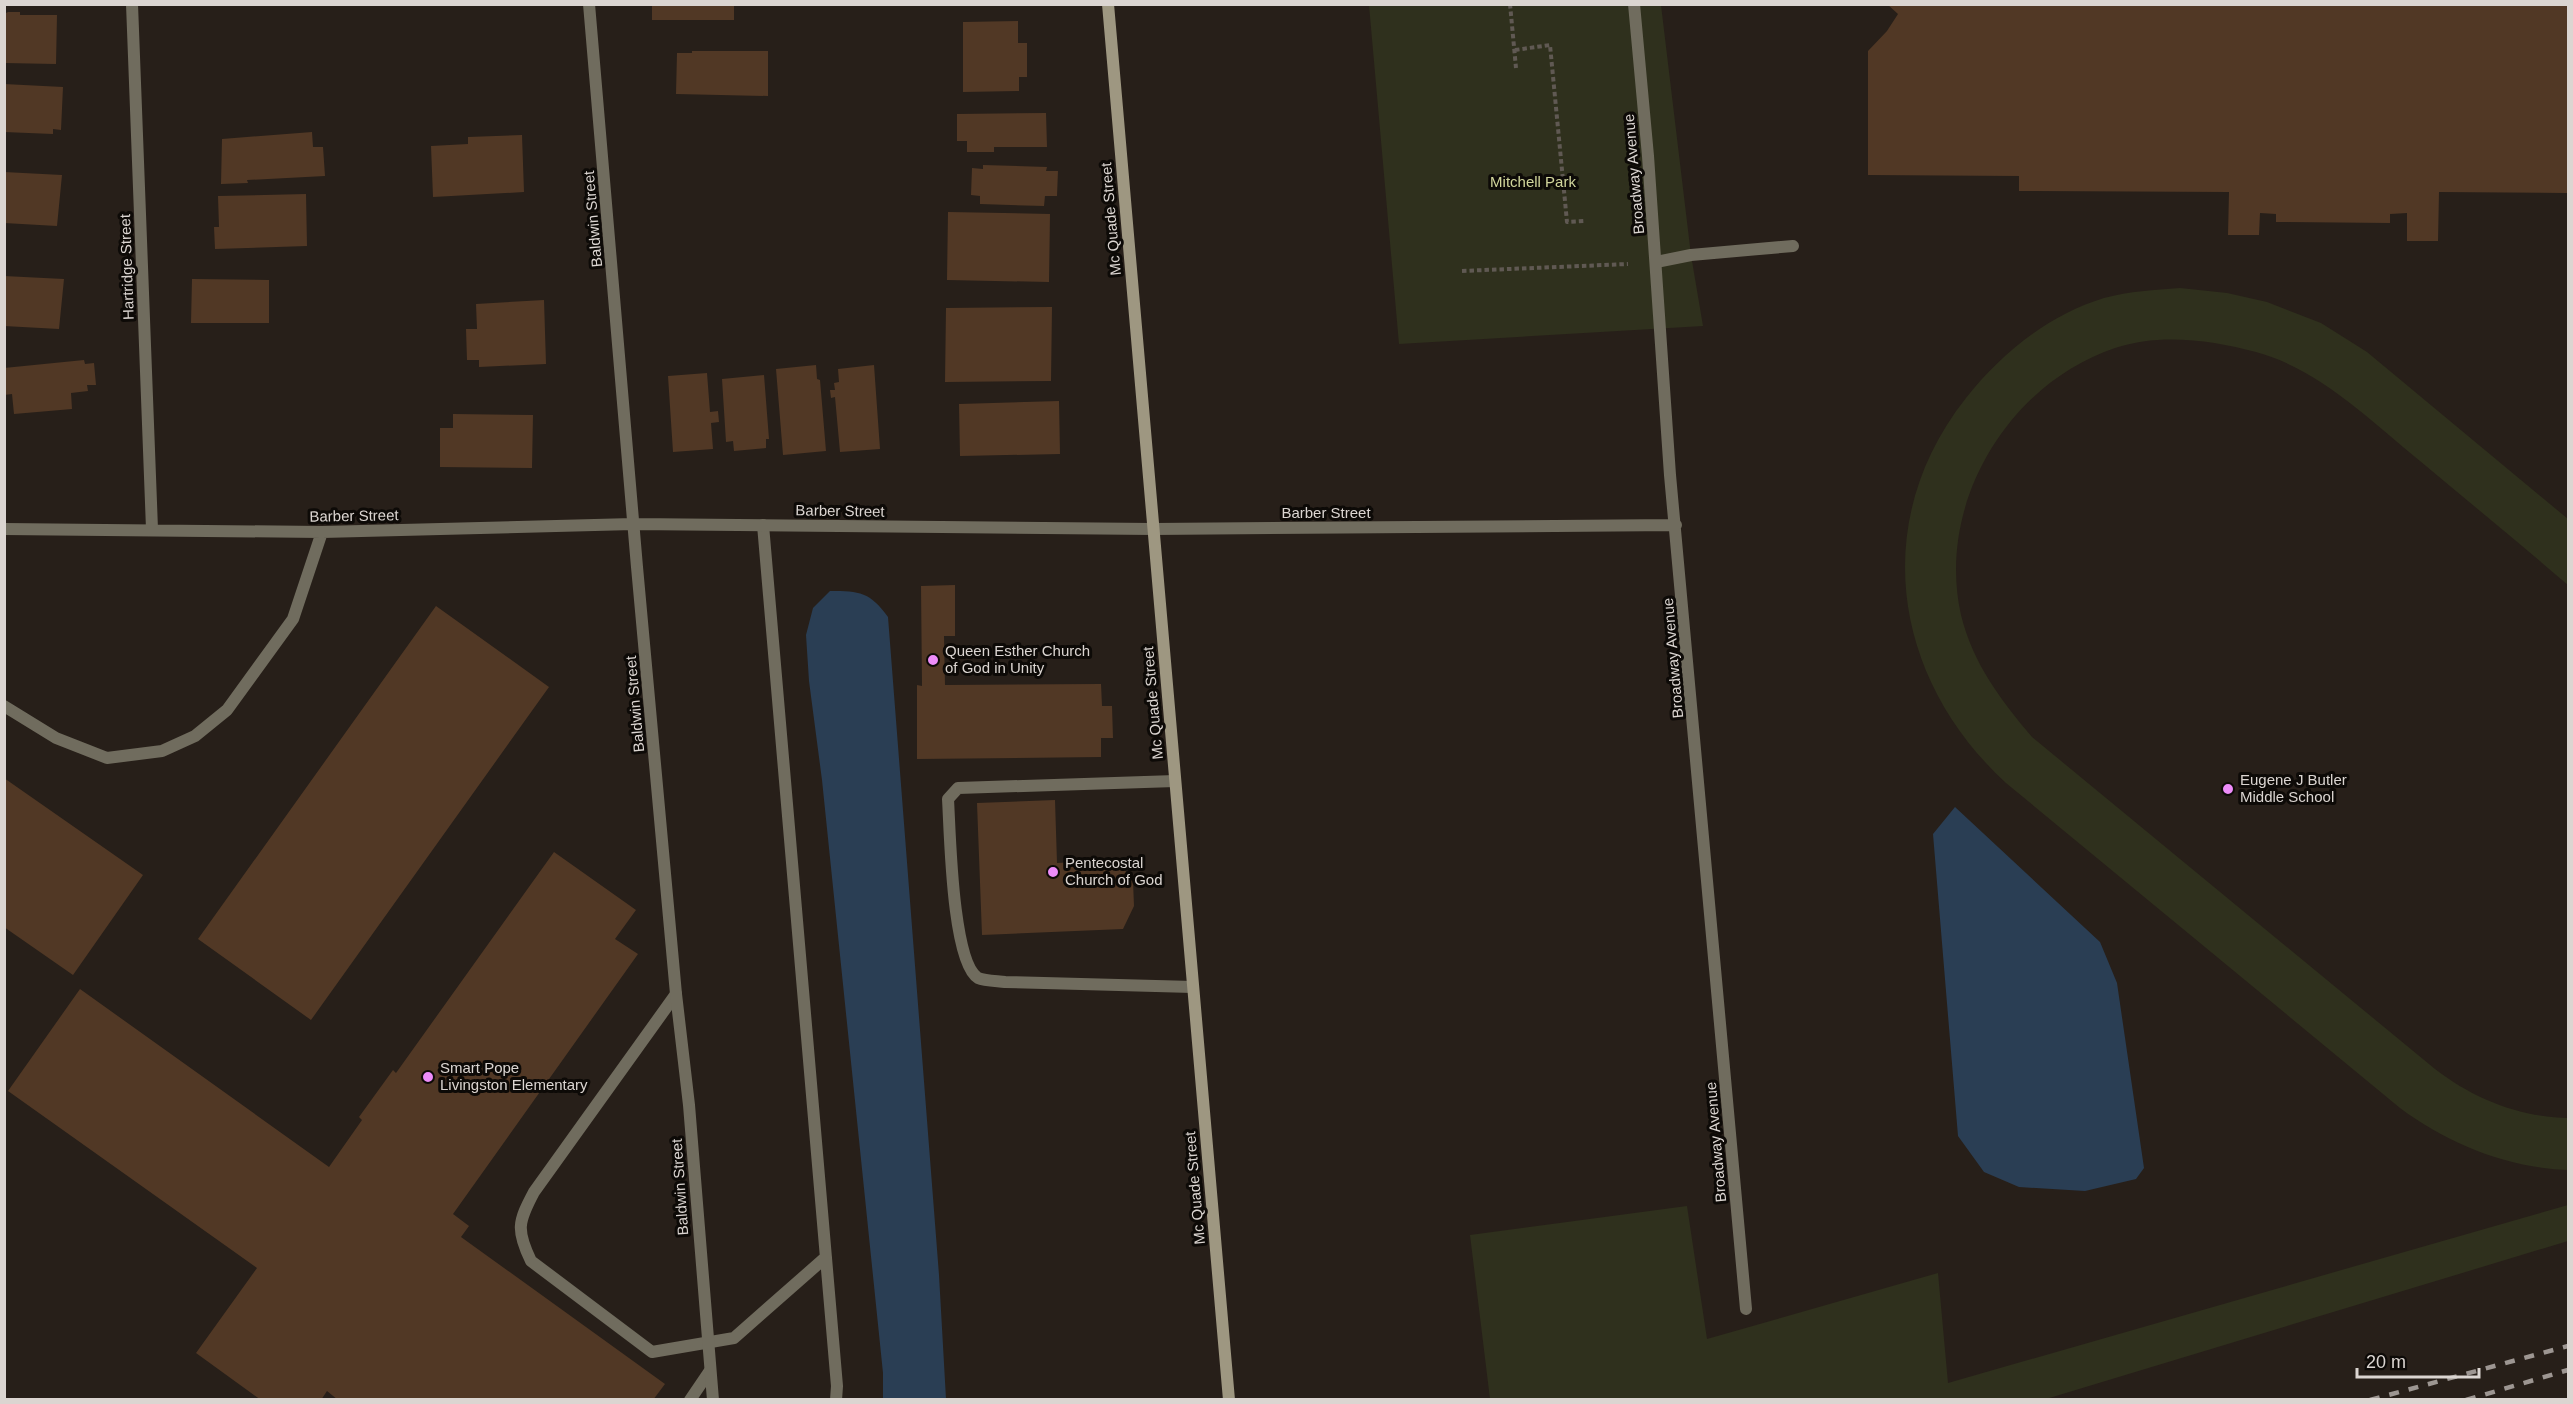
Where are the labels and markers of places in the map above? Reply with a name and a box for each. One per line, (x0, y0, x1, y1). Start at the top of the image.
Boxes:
place label: Queen Esther Church of God in Unity (945, 642, 1090, 676)
marker: Queen Esther Church of God in Unity (926, 653, 940, 667)
place label: Eugene J Butler Middle School (2240, 771, 2347, 805)
marker: Eugene J Butler Middle School (2221, 782, 2235, 796)
place label: Pentecostal Church of God (1065, 854, 1163, 888)
marker: Pentecostal Church of God (1046, 865, 1060, 879)
place label: Smart Pope Livingston Elementary (440, 1059, 588, 1093)
marker: Smart Pope Livingston Elementary (421, 1070, 435, 1084)

